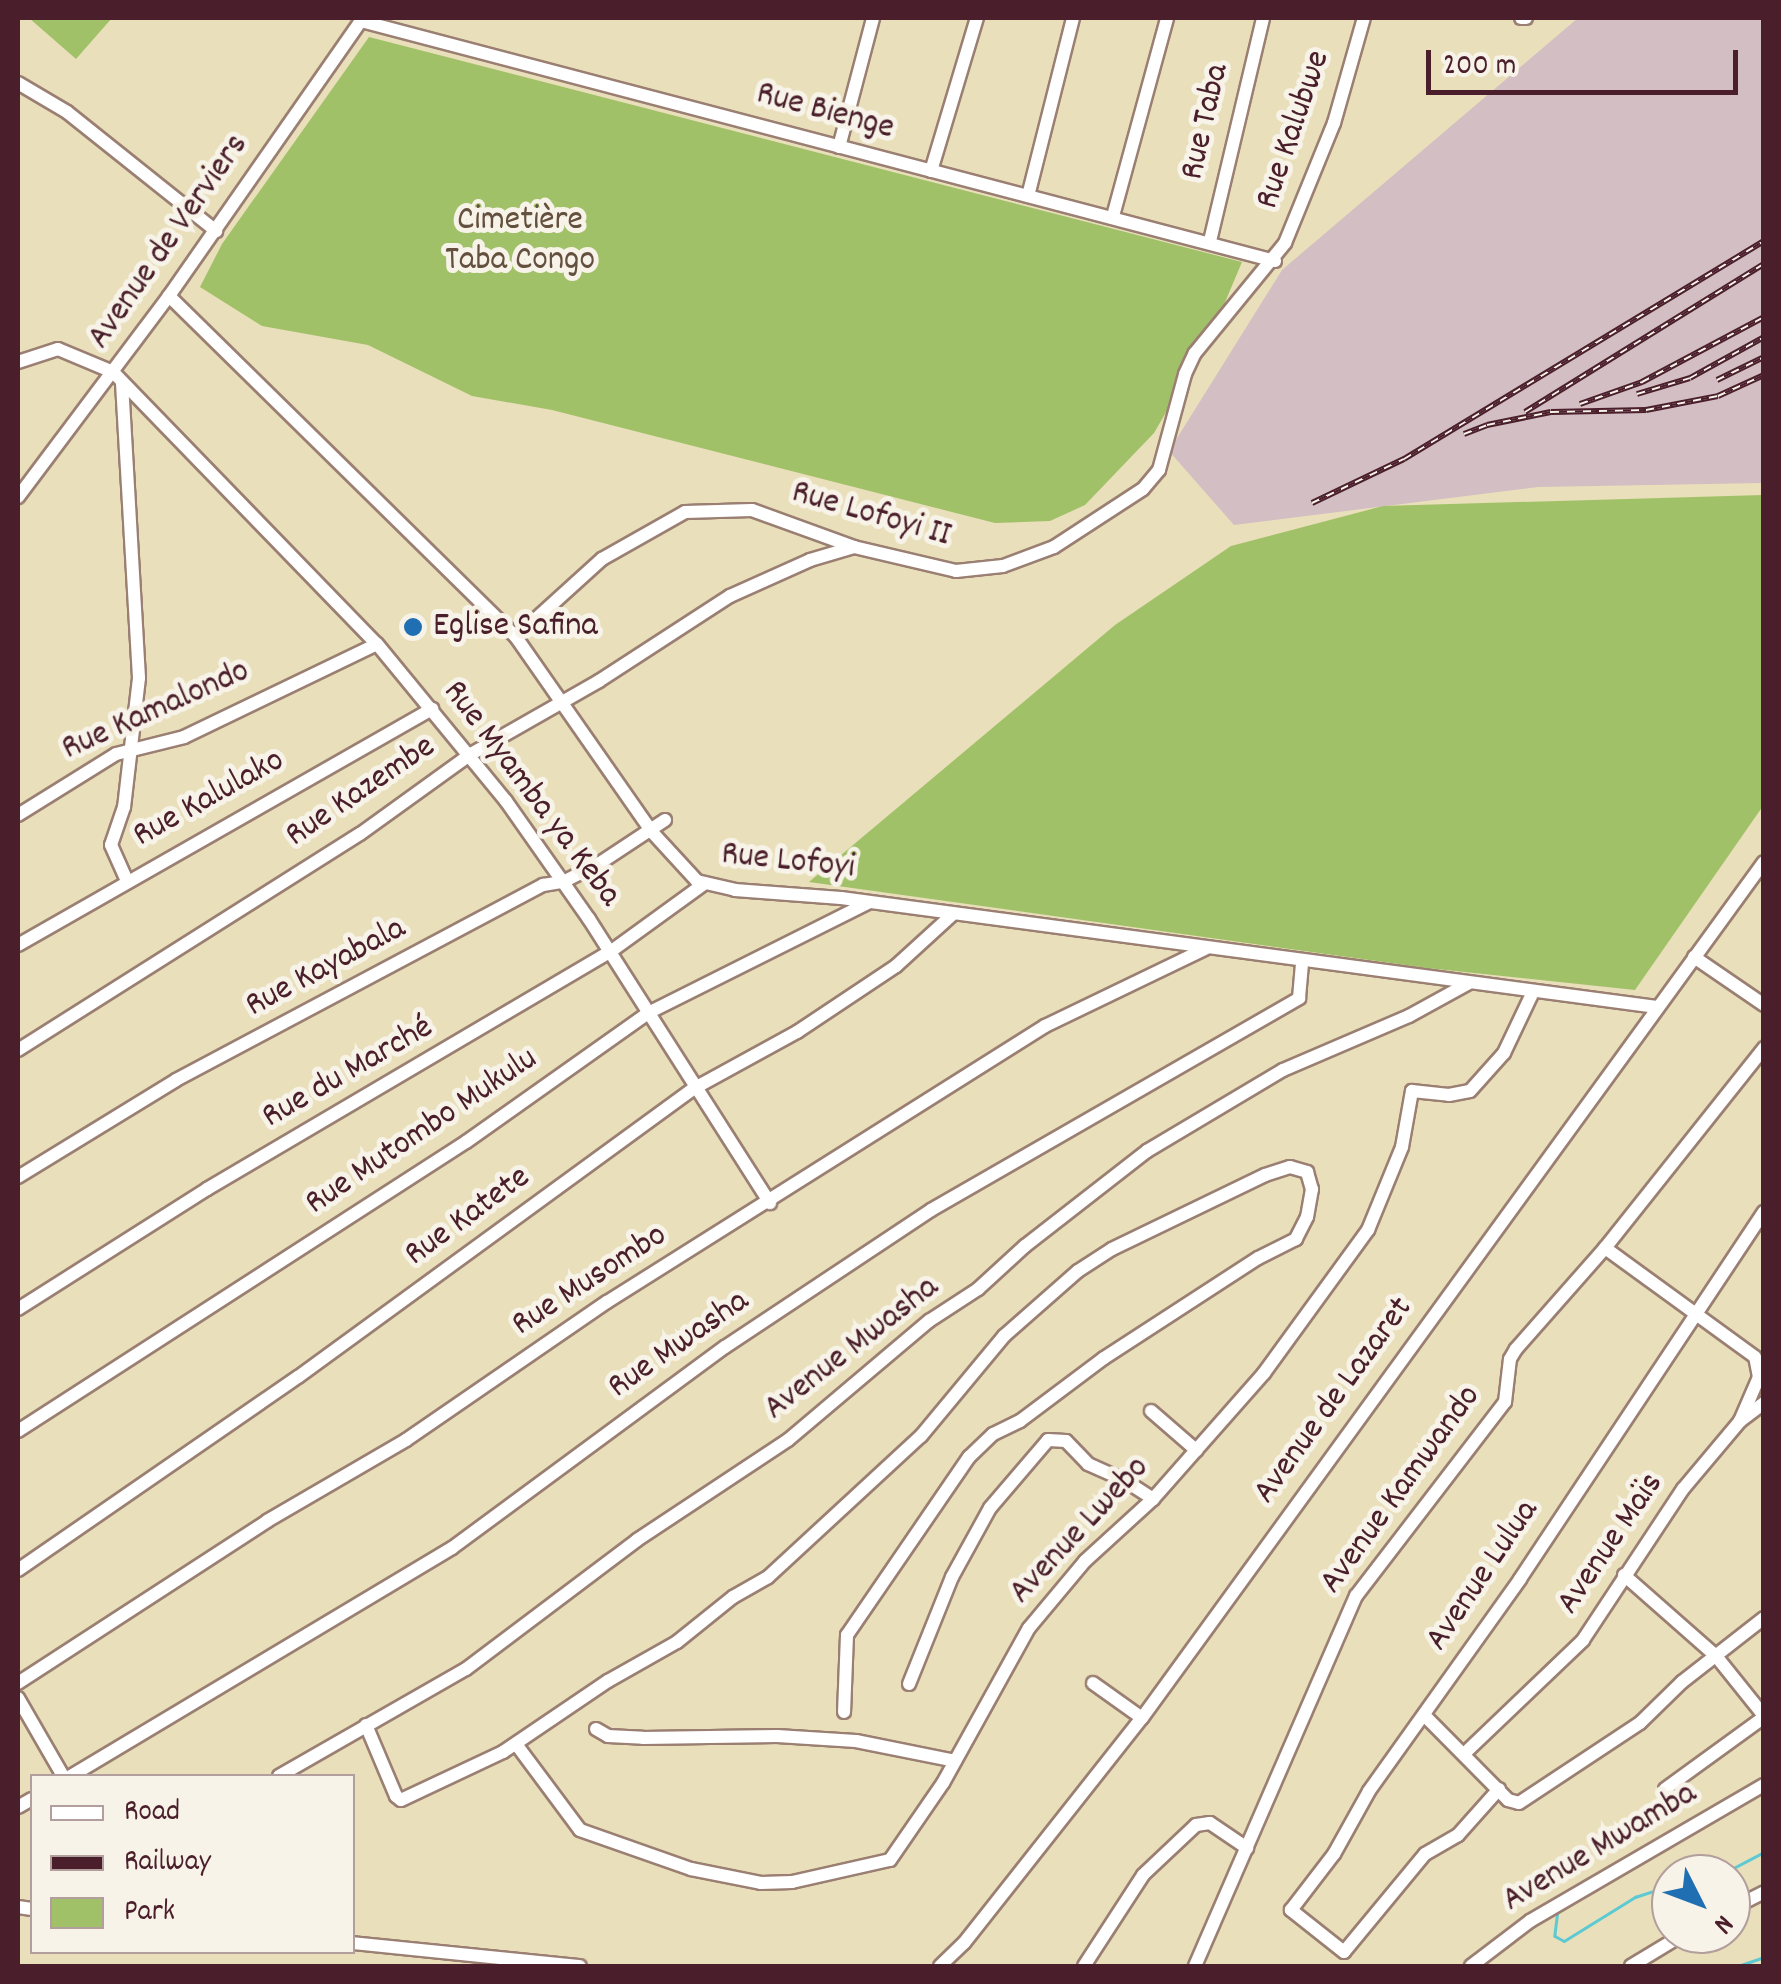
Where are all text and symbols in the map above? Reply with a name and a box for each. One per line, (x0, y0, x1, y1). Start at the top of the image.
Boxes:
scale bar (1431, 30, 1744, 92)
street label: Rue Kalubwe (1247, 45, 1341, 215)
text: 200 m (1443, 46, 1516, 89)
street label: Rue Taba (1172, 60, 1240, 184)
street label: Rue Bienge (752, 73, 898, 151)
street label: Avenue de Verviers (79, 126, 259, 358)
park label: Cimetière Taba Congo (445, 200, 595, 282)
street label: Rue Lofoyi II (787, 472, 955, 558)
place label: Eglise Safina (433, 606, 598, 648)
marker: Eglise Safina (402, 616, 424, 638)
street label: Rue Kamalondo (56, 651, 256, 771)
street label: Rue Myamba ya Keba (432, 673, 630, 915)
street label: Rue Kazembe (278, 727, 444, 857)
street label: Rue Kalulako (126, 740, 292, 858)
street label: Rue Lofoyi (719, 834, 857, 890)
street label: Rue Kayabala (239, 908, 413, 1028)
street label: Rue du Marché (255, 1007, 441, 1139)
street label: Rue Mutombo Mukulu (298, 1039, 546, 1225)
street label: Rue Katete (397, 1157, 539, 1277)
street label: Rue Musombo (505, 1215, 675, 1347)
street label: Avenue Mwasha (756, 1268, 948, 1430)
street label: Rue Mwasha (601, 1281, 757, 1409)
street label: Avenue de Lazaret (1245, 1289, 1423, 1513)
street label: Avenue Kamwando (1311, 1378, 1491, 1602)
street label: Avenue Lwebo (1001, 1448, 1159, 1614)
street label: Avenue Maïs (1548, 1465, 1674, 1623)
street label: Avenue Lulua (1417, 1493, 1549, 1659)
legend (30, 1774, 355, 1954)
street label: Avenue Mwamba (1495, 1774, 1705, 1922)
text: Road (124, 1792, 180, 1835)
text: Railway (124, 1842, 211, 1885)
north arrow (1651, 1854, 1751, 1954)
text: Park (124, 1892, 175, 1935)
text: N (1702, 1904, 1741, 1941)

